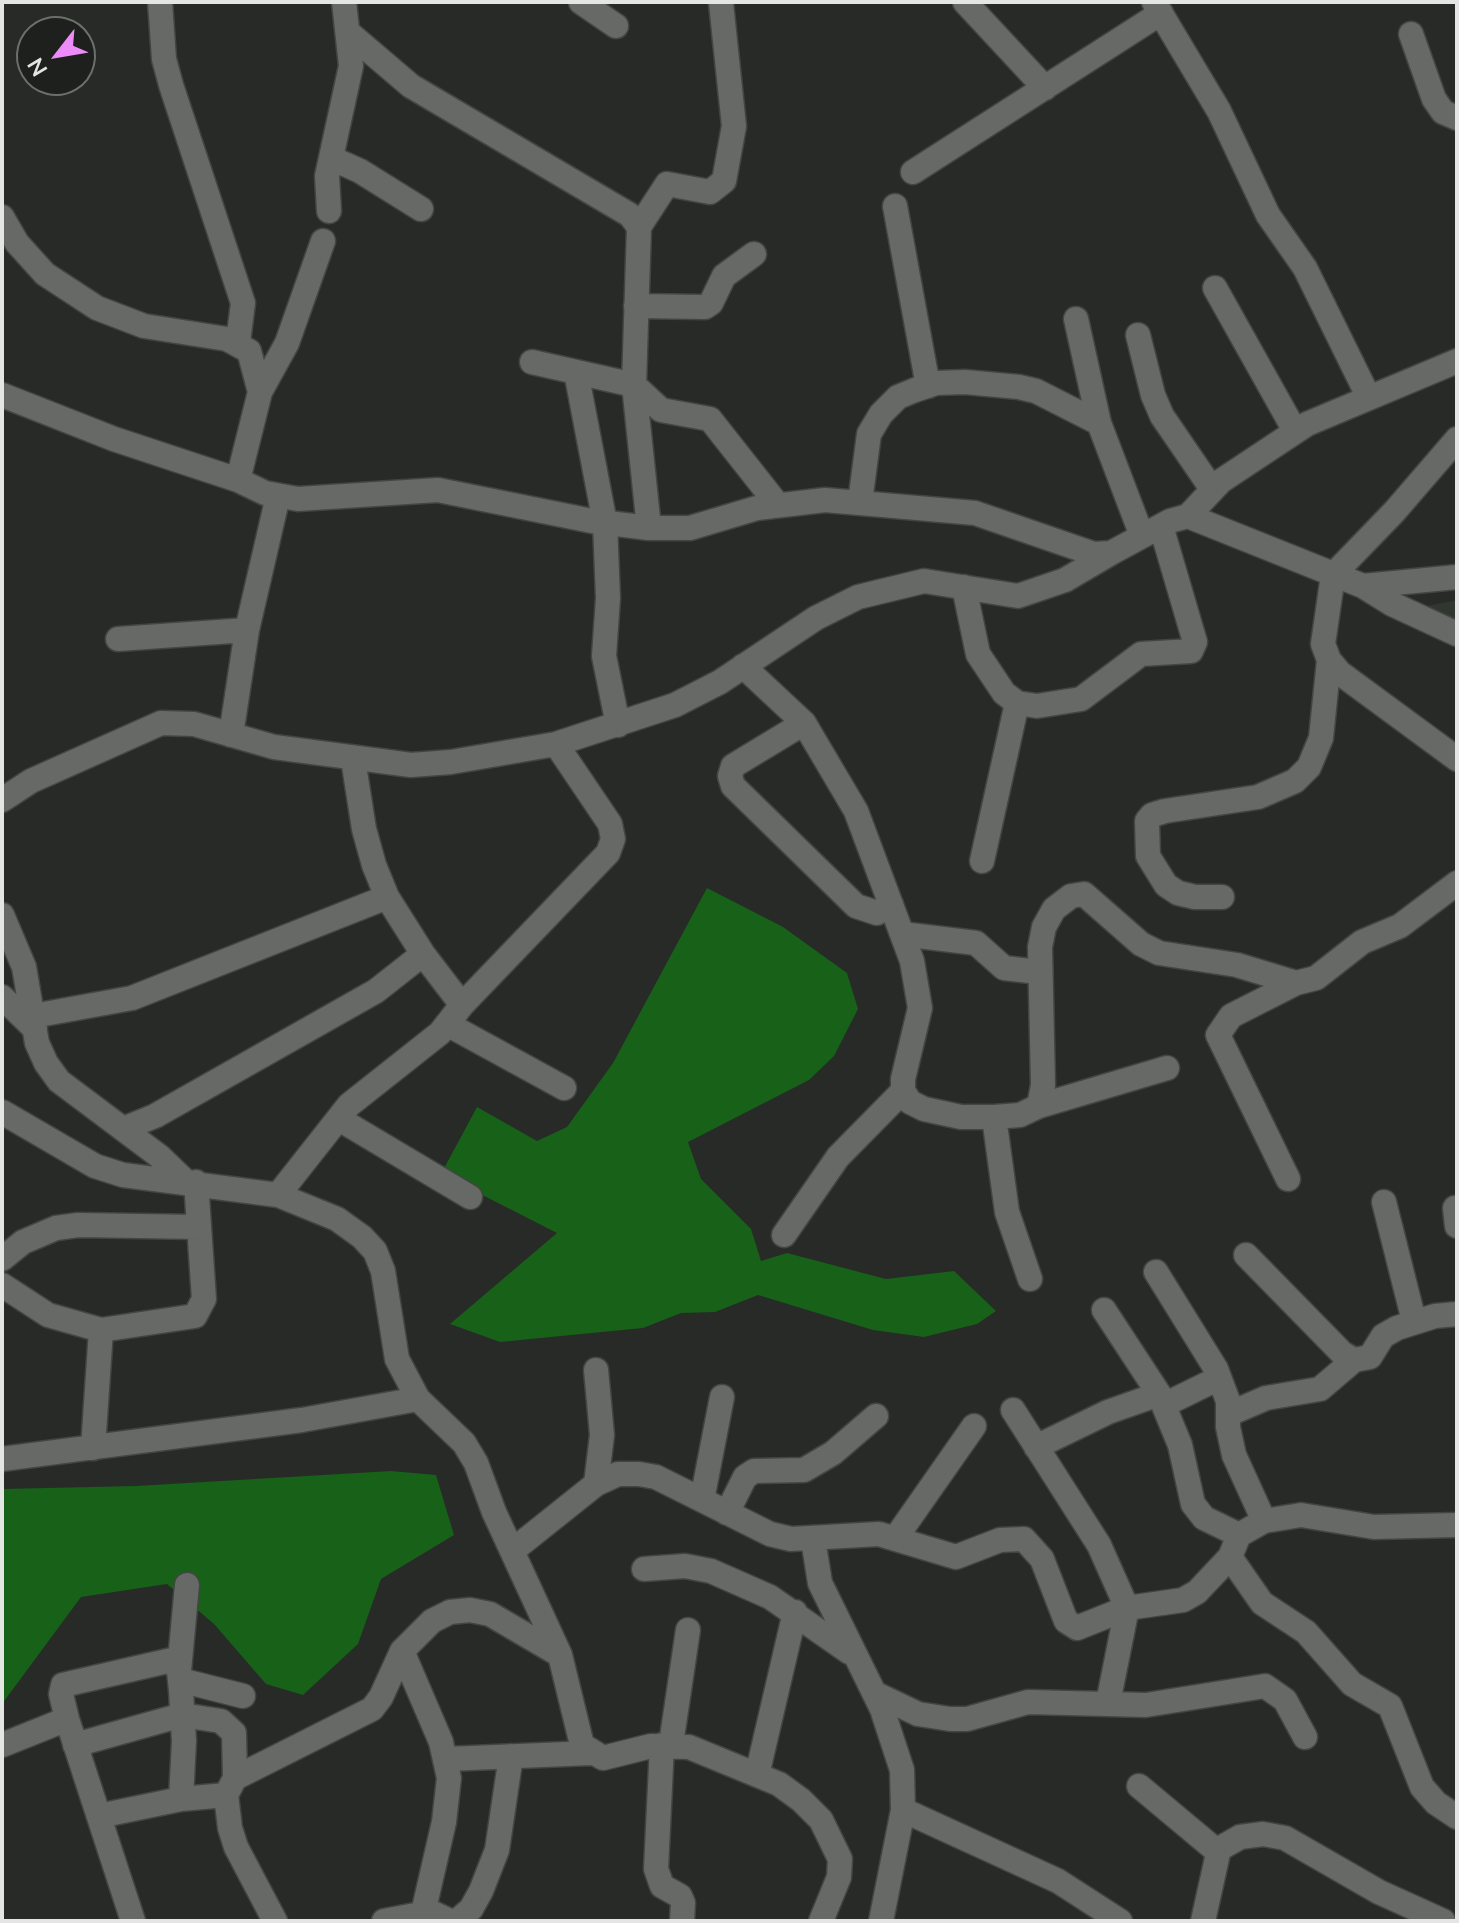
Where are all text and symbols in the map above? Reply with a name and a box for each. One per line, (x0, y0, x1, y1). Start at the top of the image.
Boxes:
north arrow (16, 16, 96, 96)
text: N (21, 53, 53, 82)

